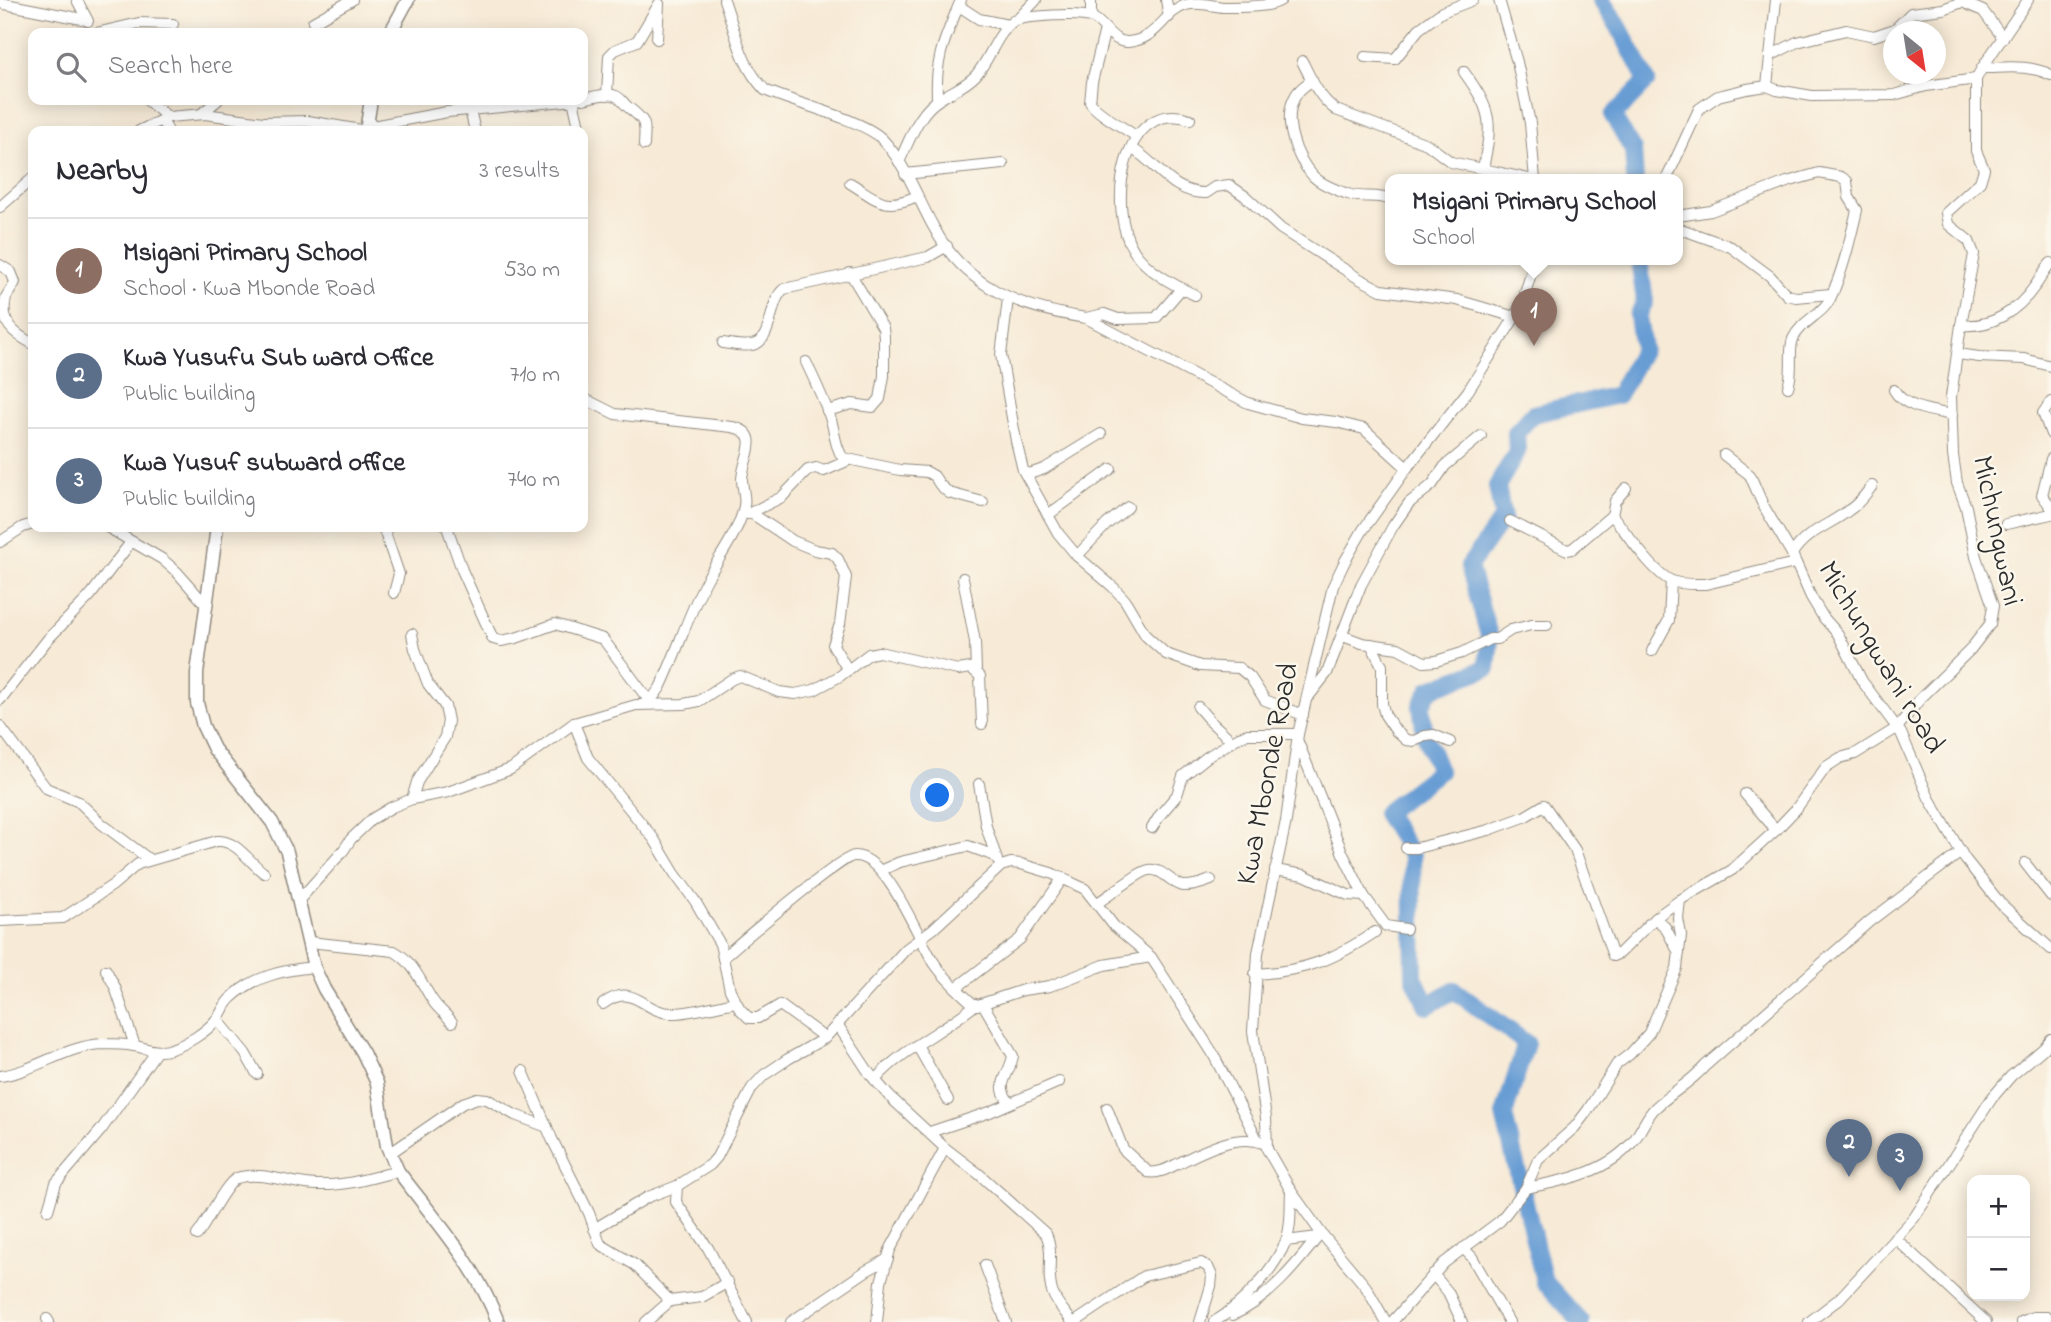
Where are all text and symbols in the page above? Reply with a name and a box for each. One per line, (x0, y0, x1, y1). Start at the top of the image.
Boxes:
north arrow (1883, 21, 1946, 84)
search box (28, 28, 588, 105)
icon: search (52, 48, 90, 86)
text: Search here (108, 48, 233, 86)
text: Nearby (56, 150, 148, 194)
text: 3 results (479, 155, 560, 188)
popup (1385, 174, 1683, 265)
text: Msigani Primary School (1412, 184, 1656, 222)
text: School (1412, 222, 1475, 255)
text: Msigani Primary School (123, 235, 367, 273)
text: 1 (75, 254, 83, 287)
text: 530 m (504, 254, 560, 287)
text: School · Kwa Mbonde Road (123, 273, 375, 306)
pin: 1 (1511, 288, 1557, 346)
text: Kwa Yusufu Sub ward Office (123, 340, 434, 378)
text: 2 (73, 359, 85, 392)
text: 710 m (510, 359, 560, 392)
text: Public building (123, 378, 255, 411)
text: Kwa Yusuf subward office (123, 445, 405, 483)
street label: Michungwani (1959, 452, 2033, 610)
text: 3 (74, 464, 84, 497)
text: 740 m (508, 464, 560, 497)
text: Public building (123, 483, 255, 516)
street label: Michungwani road (1805, 553, 1955, 763)
street label: Kwa Mbonde Road (1226, 659, 1312, 889)
your location (920, 778, 954, 812)
pin: 2 (1826, 1119, 1872, 1177)
pin: 3 (1877, 1133, 1923, 1191)
map controls (1967, 1175, 2030, 1301)
button: + (1967, 1175, 2030, 1238)
button: − (1967, 1238, 2030, 1301)

